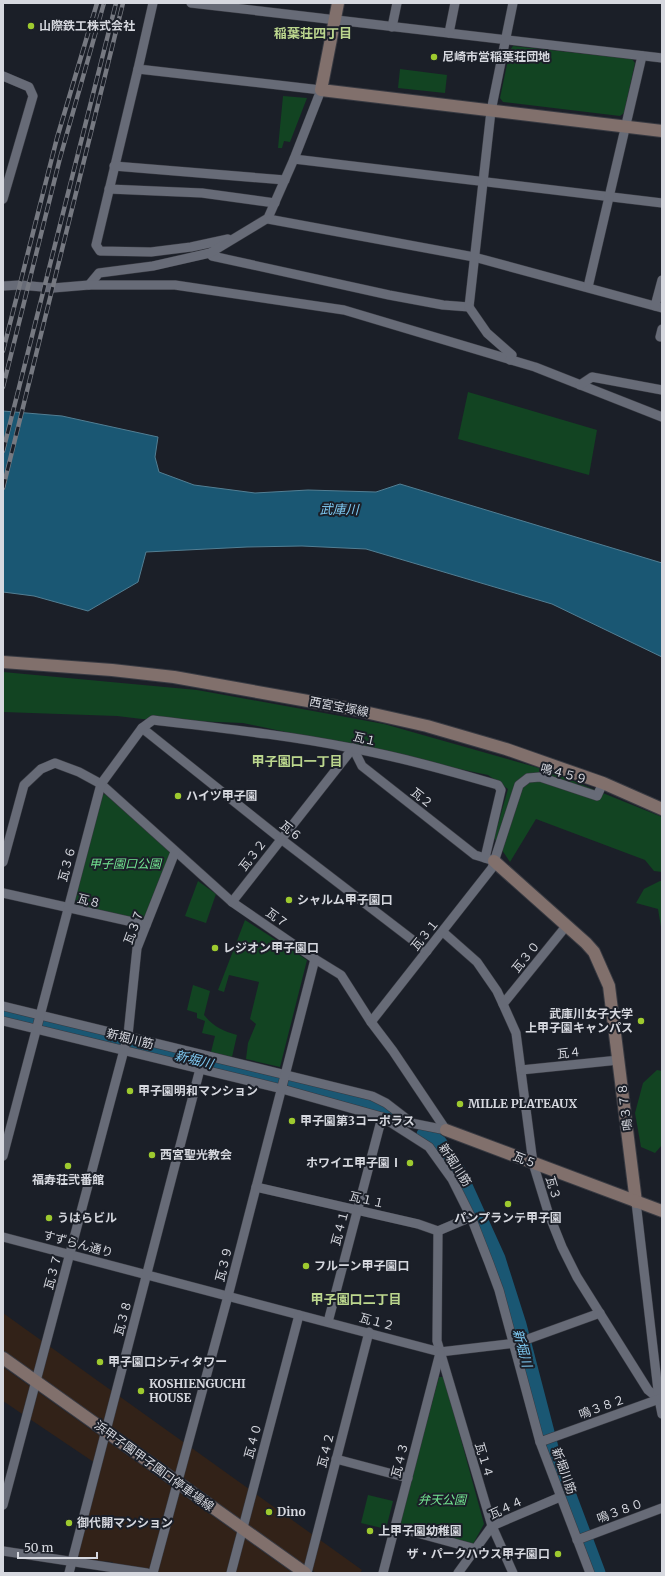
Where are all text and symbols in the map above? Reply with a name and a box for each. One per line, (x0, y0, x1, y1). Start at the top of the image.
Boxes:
place label: 山際鉄工株式会社 (39, 18, 135, 33)
marker: 山際鉄工株式会社 (26, 21, 36, 31)
district label: 稲葉荘四丁目 (274, 25, 352, 42)
place label: 尼崎市営稲葉荘団地 (442, 49, 550, 64)
marker: 尼崎市営稲葉荘団地 (429, 52, 439, 62)
water label: 武庫川 (319, 501, 361, 518)
street label: 西宮宝塚線 (308, 693, 370, 720)
street label: 瓦１ (352, 729, 378, 749)
district label: 甲子園口一丁目 (251, 753, 343, 770)
street label: 鳴４５９ (539, 760, 589, 787)
street label: 瓦２ (408, 784, 436, 811)
place label: ハイツ甲子園 (186, 788, 258, 803)
marker: ハイツ甲子園 (173, 791, 183, 801)
street label: 瓦６ (277, 817, 305, 844)
street label: 瓦３２ (236, 836, 270, 873)
street label: 瓦３６ (55, 845, 78, 883)
park label: 甲子園口公園 (89, 856, 163, 871)
street label: 瓦８ (76, 890, 103, 911)
place label: シャルム甲子園口 (297, 892, 393, 907)
marker: シャルム甲子園口 (284, 895, 294, 905)
street label: 瓦７ (263, 905, 291, 931)
street label: 瓦３７ (120, 907, 147, 946)
street label: 瓦３１ (407, 916, 442, 953)
street label: 瓦３０ (508, 938, 543, 975)
place label: レジオン甲子園口 (223, 940, 319, 955)
marker: レジオン甲子園口 (210, 943, 220, 953)
place label: 武庫川女子大学 上甲子園キャンパス (525, 1006, 633, 1035)
marker: 武庫川女子大学 上甲子園キャンパス (636, 1016, 646, 1026)
street label: 新堀川筋 (105, 1025, 155, 1052)
street label: 瓦４ (556, 1044, 582, 1061)
water label: 新堀川 (173, 1047, 217, 1073)
street label: 鳴３７８ (614, 1082, 635, 1132)
place label: 甲子園明和マンション (138, 1083, 258, 1098)
marker: 甲子園明和マンション (125, 1086, 135, 1096)
place label: MILLE PLATEAUX (468, 1096, 577, 1111)
marker: MILLE PLATEAUX (455, 1099, 465, 1109)
place label: 甲子園第3コーポラス (300, 1113, 415, 1128)
marker: 甲子園第3コーポラス (287, 1116, 297, 1126)
street label: 新堀川筋 (436, 1141, 475, 1189)
place label: 西宮聖光教会 (160, 1147, 232, 1162)
street label: 瓦５ (511, 1148, 539, 1171)
marker: 西宮聖光教会 (147, 1150, 157, 1160)
place label: ホワイエ甲子園Ⅰ (306, 1155, 402, 1170)
marker: ホワイエ甲子園Ⅰ (405, 1158, 415, 1168)
marker: 福寿荘弐番館 (63, 1161, 73, 1171)
place label: 福寿荘弐番館 (32, 1172, 104, 1187)
street label: 瓦３ (543, 1174, 564, 1202)
street label: 瓦１１ (348, 1188, 386, 1211)
marker: パンプランテ甲子園 (503, 1199, 513, 1209)
street label: 瓦４１ (328, 1209, 351, 1247)
place label: うはらビル (57, 1210, 117, 1225)
place label: パンプランテ甲子園 (454, 1210, 562, 1225)
marker: うはらビル (44, 1213, 54, 1223)
street label: すずらん通り (41, 1227, 115, 1260)
street label: 瓦３９ (212, 1245, 235, 1283)
street label: 瓦３７ (41, 1253, 64, 1291)
place label: フルーン甲子園口 (314, 1258, 409, 1273)
marker: フルーン甲子園口 (301, 1261, 311, 1271)
district label: 甲子園口二丁目 (310, 1291, 402, 1308)
street label: 瓦３８ (111, 1299, 134, 1337)
street label: 瓦１２ (358, 1310, 396, 1333)
water label: 新堀川 (509, 1327, 536, 1371)
place label: 甲子園口シティタワー (108, 1354, 227, 1369)
marker: 甲子園口シティタワー (95, 1357, 105, 1367)
place label: KOSHIENGUCHI HOUSE (149, 1376, 246, 1405)
marker: KOSHIENGUCHI HOUSE (136, 1386, 146, 1396)
street label: 鳴３８２ (577, 1391, 627, 1422)
street label: 浜甲子園甲子園口停車場線 (92, 1417, 217, 1514)
street label: 瓦４０ (241, 1422, 264, 1460)
street label: 瓦４２ (314, 1431, 337, 1469)
street label: 瓦１４ (472, 1440, 497, 1479)
street label: 瓦４３ (388, 1441, 411, 1479)
street label: 新堀川筋 (549, 1446, 580, 1496)
park label: 弁天公園 (418, 1492, 468, 1507)
street label: 瓦４４ (486, 1493, 525, 1522)
street label: 鳴３８０ (595, 1495, 645, 1526)
place label: Dino (277, 1504, 306, 1519)
marker: Dino (264, 1507, 274, 1517)
place label: 御代開マンション (77, 1515, 173, 1530)
marker: 御代開マンション (64, 1518, 74, 1528)
place label: 上甲子園幼稚園 (378, 1523, 462, 1538)
marker: 上甲子園幼稚園 (365, 1526, 375, 1536)
scale bar (18, 1534, 97, 1560)
text: 50 m (24, 1540, 53, 1555)
place label: ザ・パークハウス甲子園口 (407, 1546, 550, 1561)
marker: ザ・パークハウス甲子園口 (553, 1549, 563, 1559)

